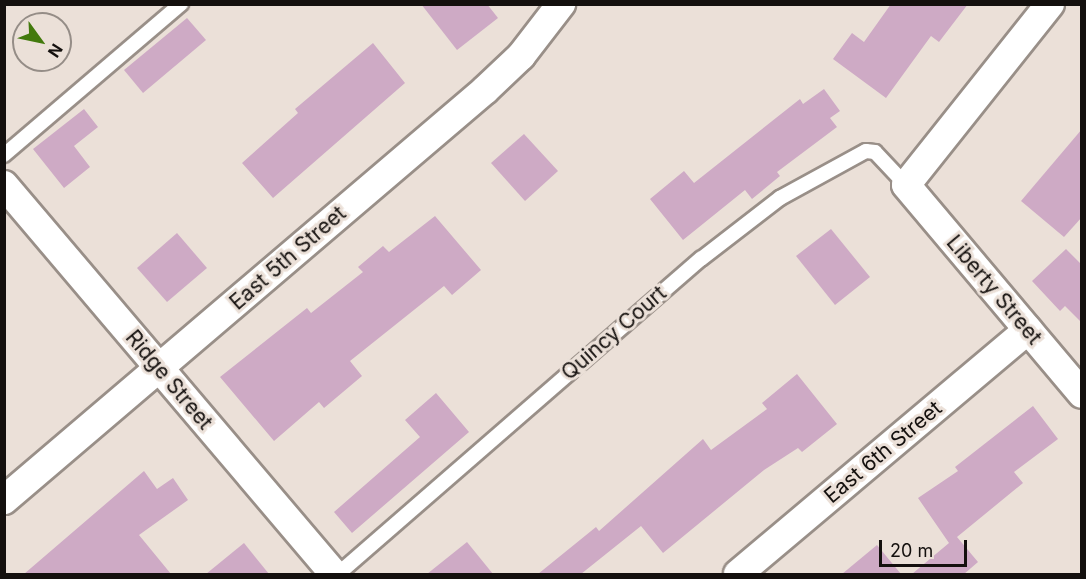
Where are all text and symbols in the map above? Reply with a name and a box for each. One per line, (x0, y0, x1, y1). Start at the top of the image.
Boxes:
north arrow (12, 12, 72, 72)
text: N (44, 40, 67, 61)
street label: East 5th Street (225, 201, 351, 315)
street label: Liberty Street (941, 230, 1047, 350)
street label: Quincy Court (556, 281, 672, 385)
street label: Ridge Street (120, 325, 218, 435)
street label: East 6th Street (819, 396, 947, 508)
scale bar (882, 528, 970, 566)
text: 20 m (890, 540, 933, 561)

